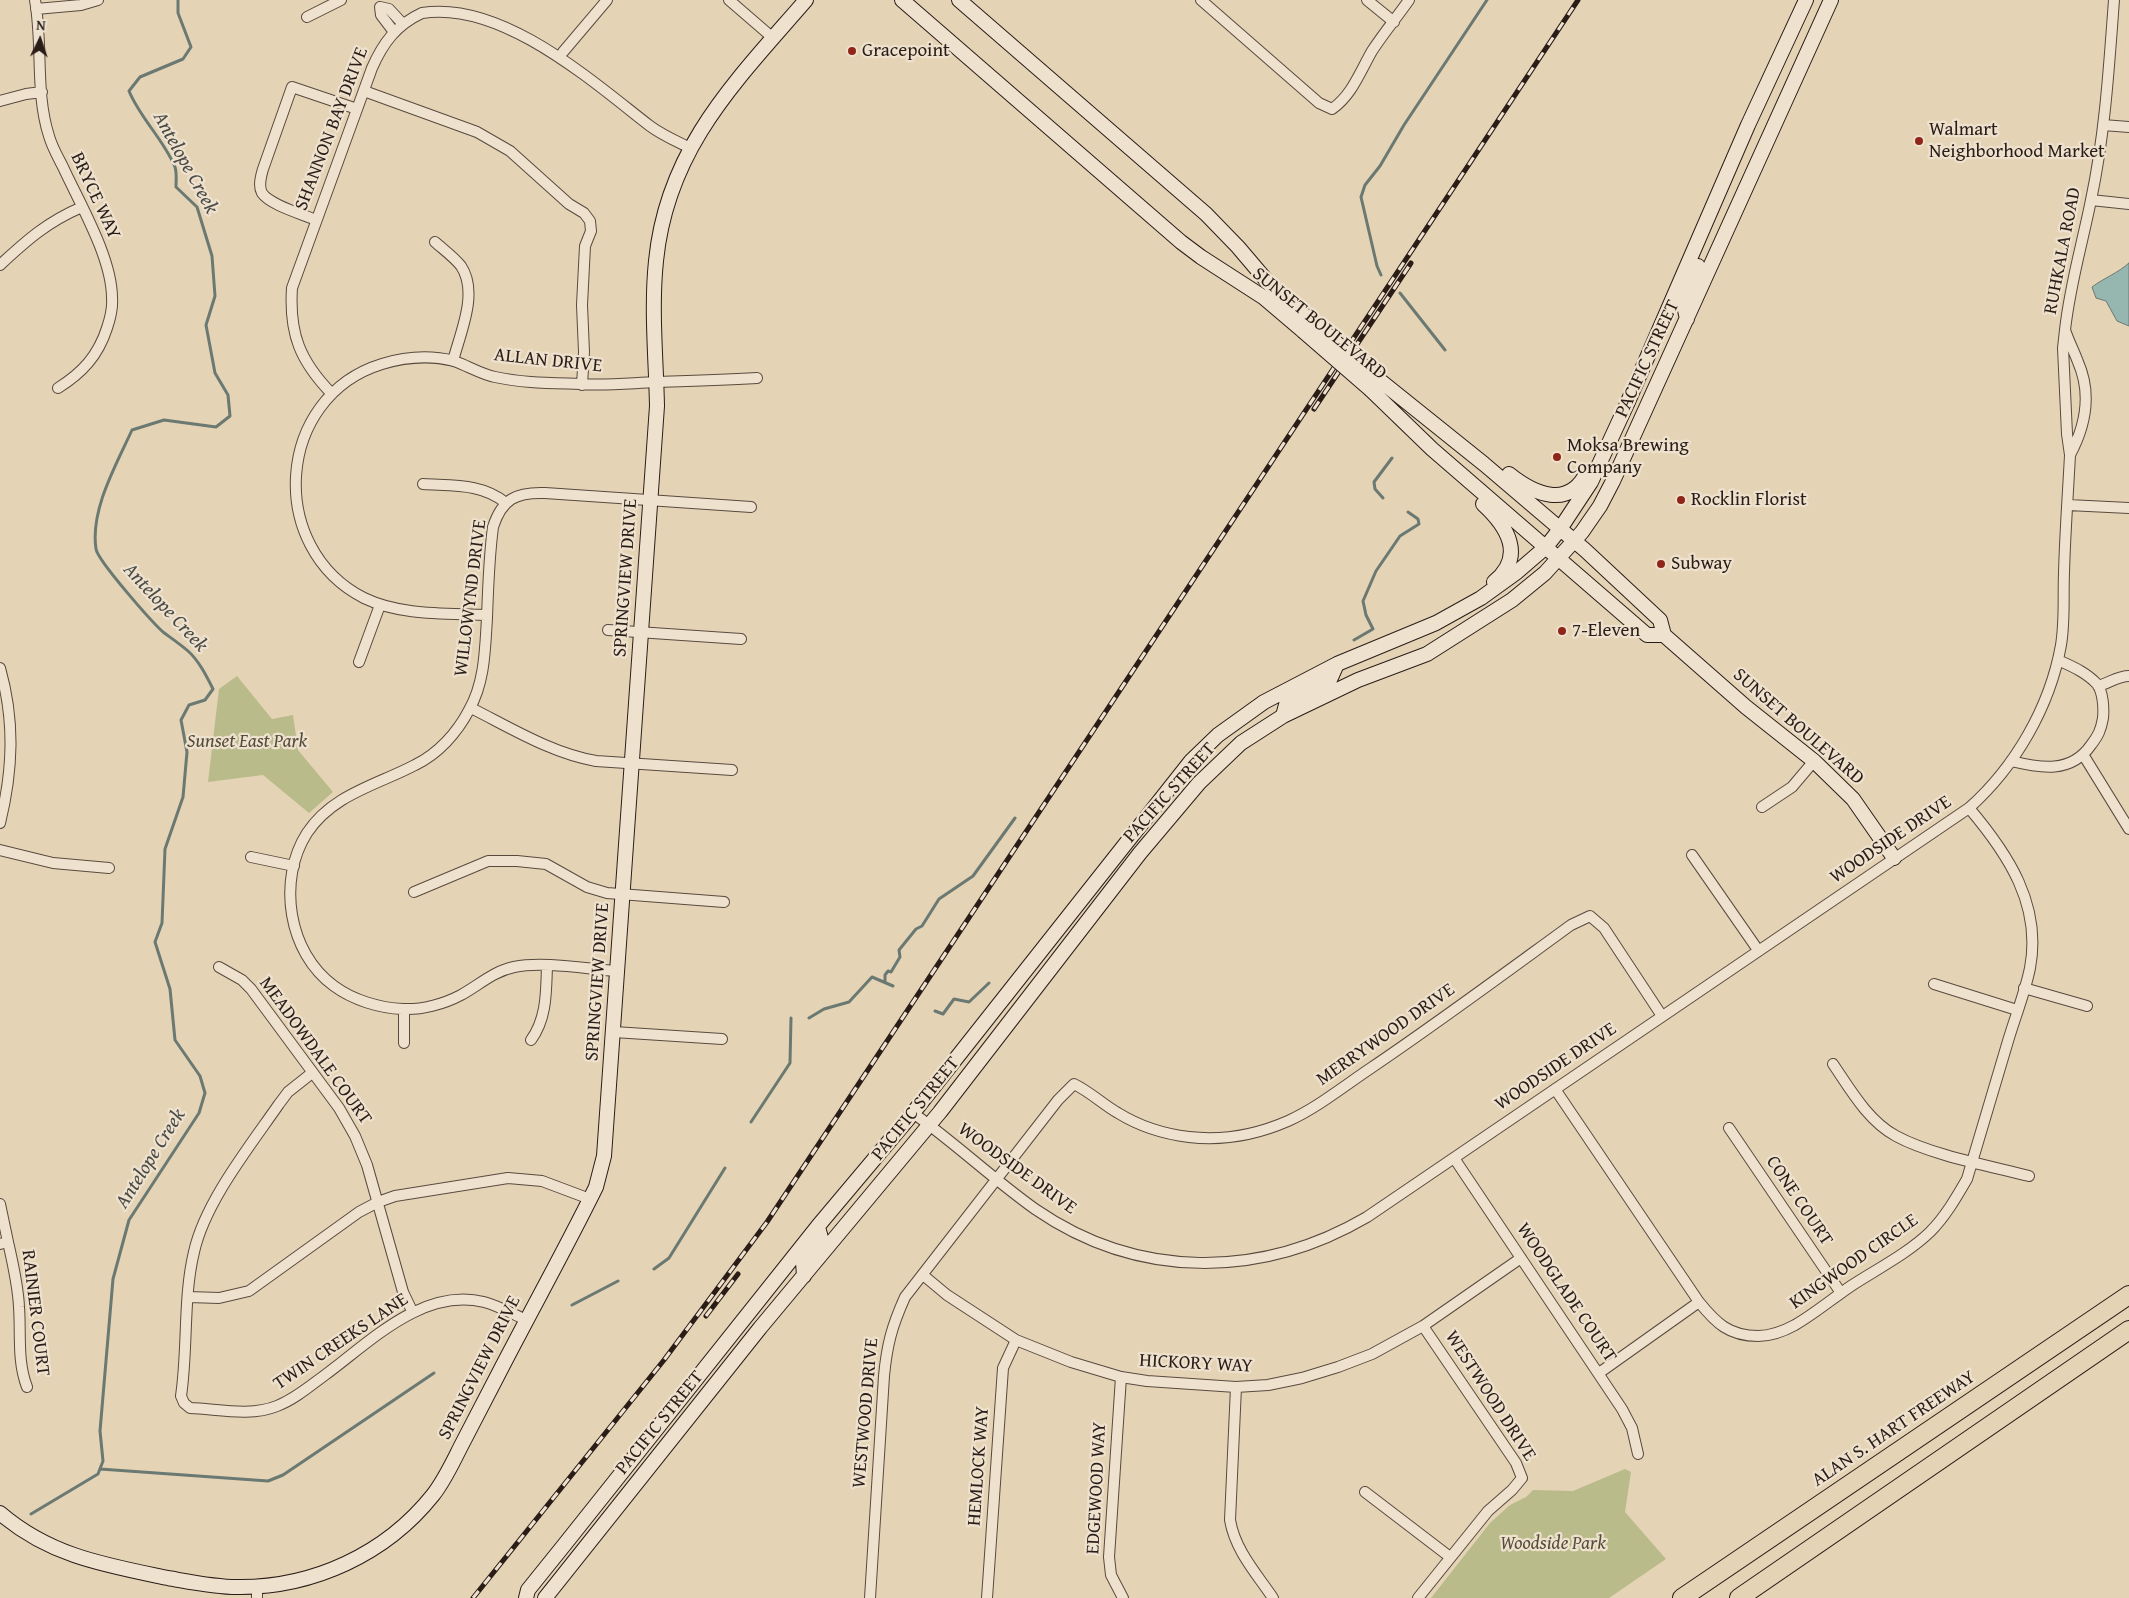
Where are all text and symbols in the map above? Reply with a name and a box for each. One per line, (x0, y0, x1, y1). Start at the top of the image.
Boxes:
north arrow (15, 15, 65, 65)
text: N (36, 15, 46, 35)
place label: Gracepoint (862, 40, 950, 62)
street label: SHANNON BAY DRIVE (290, 44, 374, 214)
marker: Gracepoint (846, 45, 858, 57)
water label: Antelope Creek (147, 108, 223, 218)
place label: Walmart Neighborhood Market (1929, 119, 2105, 163)
marker: Walmart Neighborhood Market (1913, 135, 1925, 147)
street label: BRYCE WAY (65, 149, 125, 243)
street label: RUHKALA ROAD (2040, 186, 2086, 316)
street label: SUNSET BOULEVARD (1247, 263, 1391, 385)
street label: PACIFIC STREET (1611, 297, 1685, 421)
street label: ALLAN DRIVE (493, 344, 603, 378)
place label: Moksa Brewing Company (1567, 435, 1689, 479)
marker: Moksa Brewing Company (1551, 451, 1563, 463)
place label: Rocklin Florist (1691, 489, 1807, 511)
marker: Rocklin Florist (1675, 494, 1687, 506)
street label: SPRINGVIEW DRIVE (609, 498, 643, 658)
street label: WILLOWYND DRIVE (450, 518, 492, 678)
place label: Subway (1671, 553, 1732, 575)
water label: Antelope Creek (118, 558, 212, 658)
marker: Subway (1655, 558, 1667, 570)
place label: 7-Eleven (1572, 620, 1640, 642)
marker: 7-Eleven (1556, 625, 1568, 637)
street label: SUNSET BOULEVARD (1728, 664, 1868, 790)
park label: Sunset East Park (187, 731, 307, 753)
street label: PACIFIC STREET (1119, 738, 1221, 848)
street label: WOODSIDE DRIVE (1826, 791, 1956, 889)
street label: SPRINGVIEW DRIVE (581, 902, 615, 1062)
street label: MEADOWDALE COURT (254, 973, 376, 1129)
street label: MERRYWOOD DRIVE (1313, 979, 1459, 1091)
street label: WOODSIDE DRIVE (1491, 1018, 1621, 1116)
street label: PACIFIC STREET (867, 1053, 965, 1165)
water label: Antelope Creek (111, 1105, 191, 1213)
street label: WOODSIDE DRIVE (953, 1118, 1081, 1220)
street label: CONE COURT (1761, 1152, 1837, 1250)
street label: KINGWOOD CIRCLE (1785, 1209, 1923, 1315)
street label: WOODGLADE COURT (1511, 1219, 1621, 1367)
street label: RAINIER COURT (16, 1249, 54, 1377)
street label: TWIN CREEKS LANE (269, 1289, 413, 1395)
street label: SPRINGVIEW DRIVE (434, 1292, 526, 1444)
street label: WESTWOOD DRIVE (1439, 1327, 1541, 1465)
street label: WESTWOOD DRIVE (848, 1337, 884, 1489)
street label: HICKORY WAY (1139, 1350, 1253, 1378)
street label: ALAN S. HART FREEWAY (1808, 1366, 1980, 1492)
street label: PACIFIC STREET (611, 1367, 709, 1479)
street label: HEMLOCK WAY (963, 1405, 995, 1527)
street label: EDGEWOOD WAY (1082, 1421, 1112, 1555)
park label: Woodside Park (1500, 1533, 1606, 1555)

